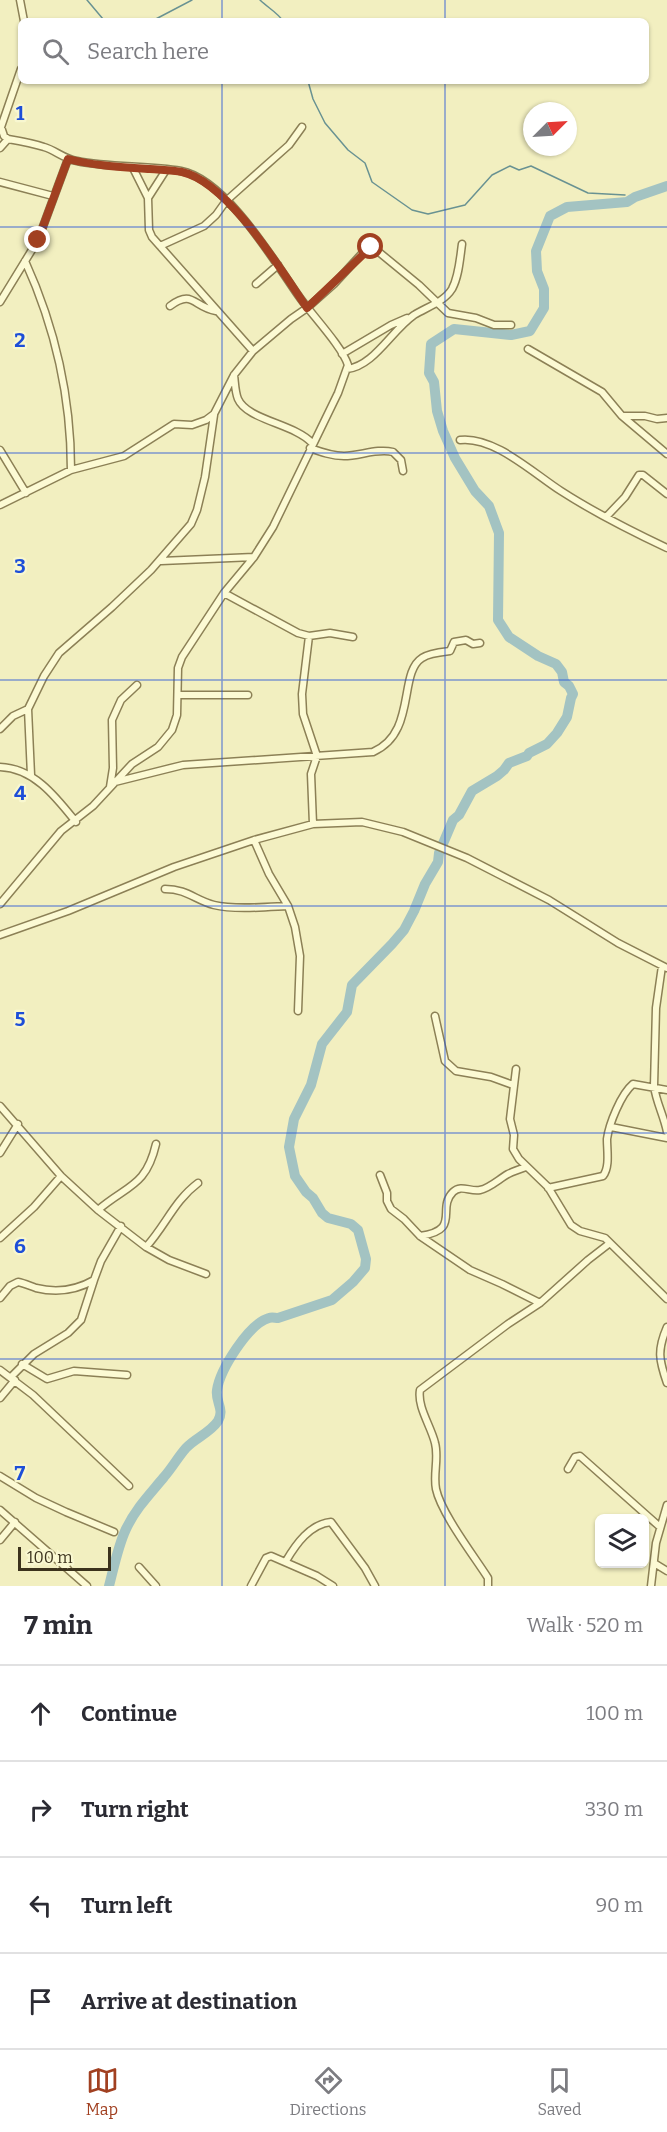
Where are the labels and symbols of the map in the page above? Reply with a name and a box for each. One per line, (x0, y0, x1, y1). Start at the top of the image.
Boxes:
text: 1 (16, 101, 25, 125)
north arrow (523, 102, 577, 156)
route end (24, 226, 50, 252)
route start (357, 233, 383, 259)
text: 2 (14, 328, 26, 352)
text: 3 (14, 554, 26, 578)
text: 4 (14, 781, 26, 805)
text: 5 (15, 1007, 26, 1031)
text: 6 (14, 1234, 26, 1258)
text: 7 (15, 1461, 26, 1485)
scale bar (18, 1544, 111, 1572)

